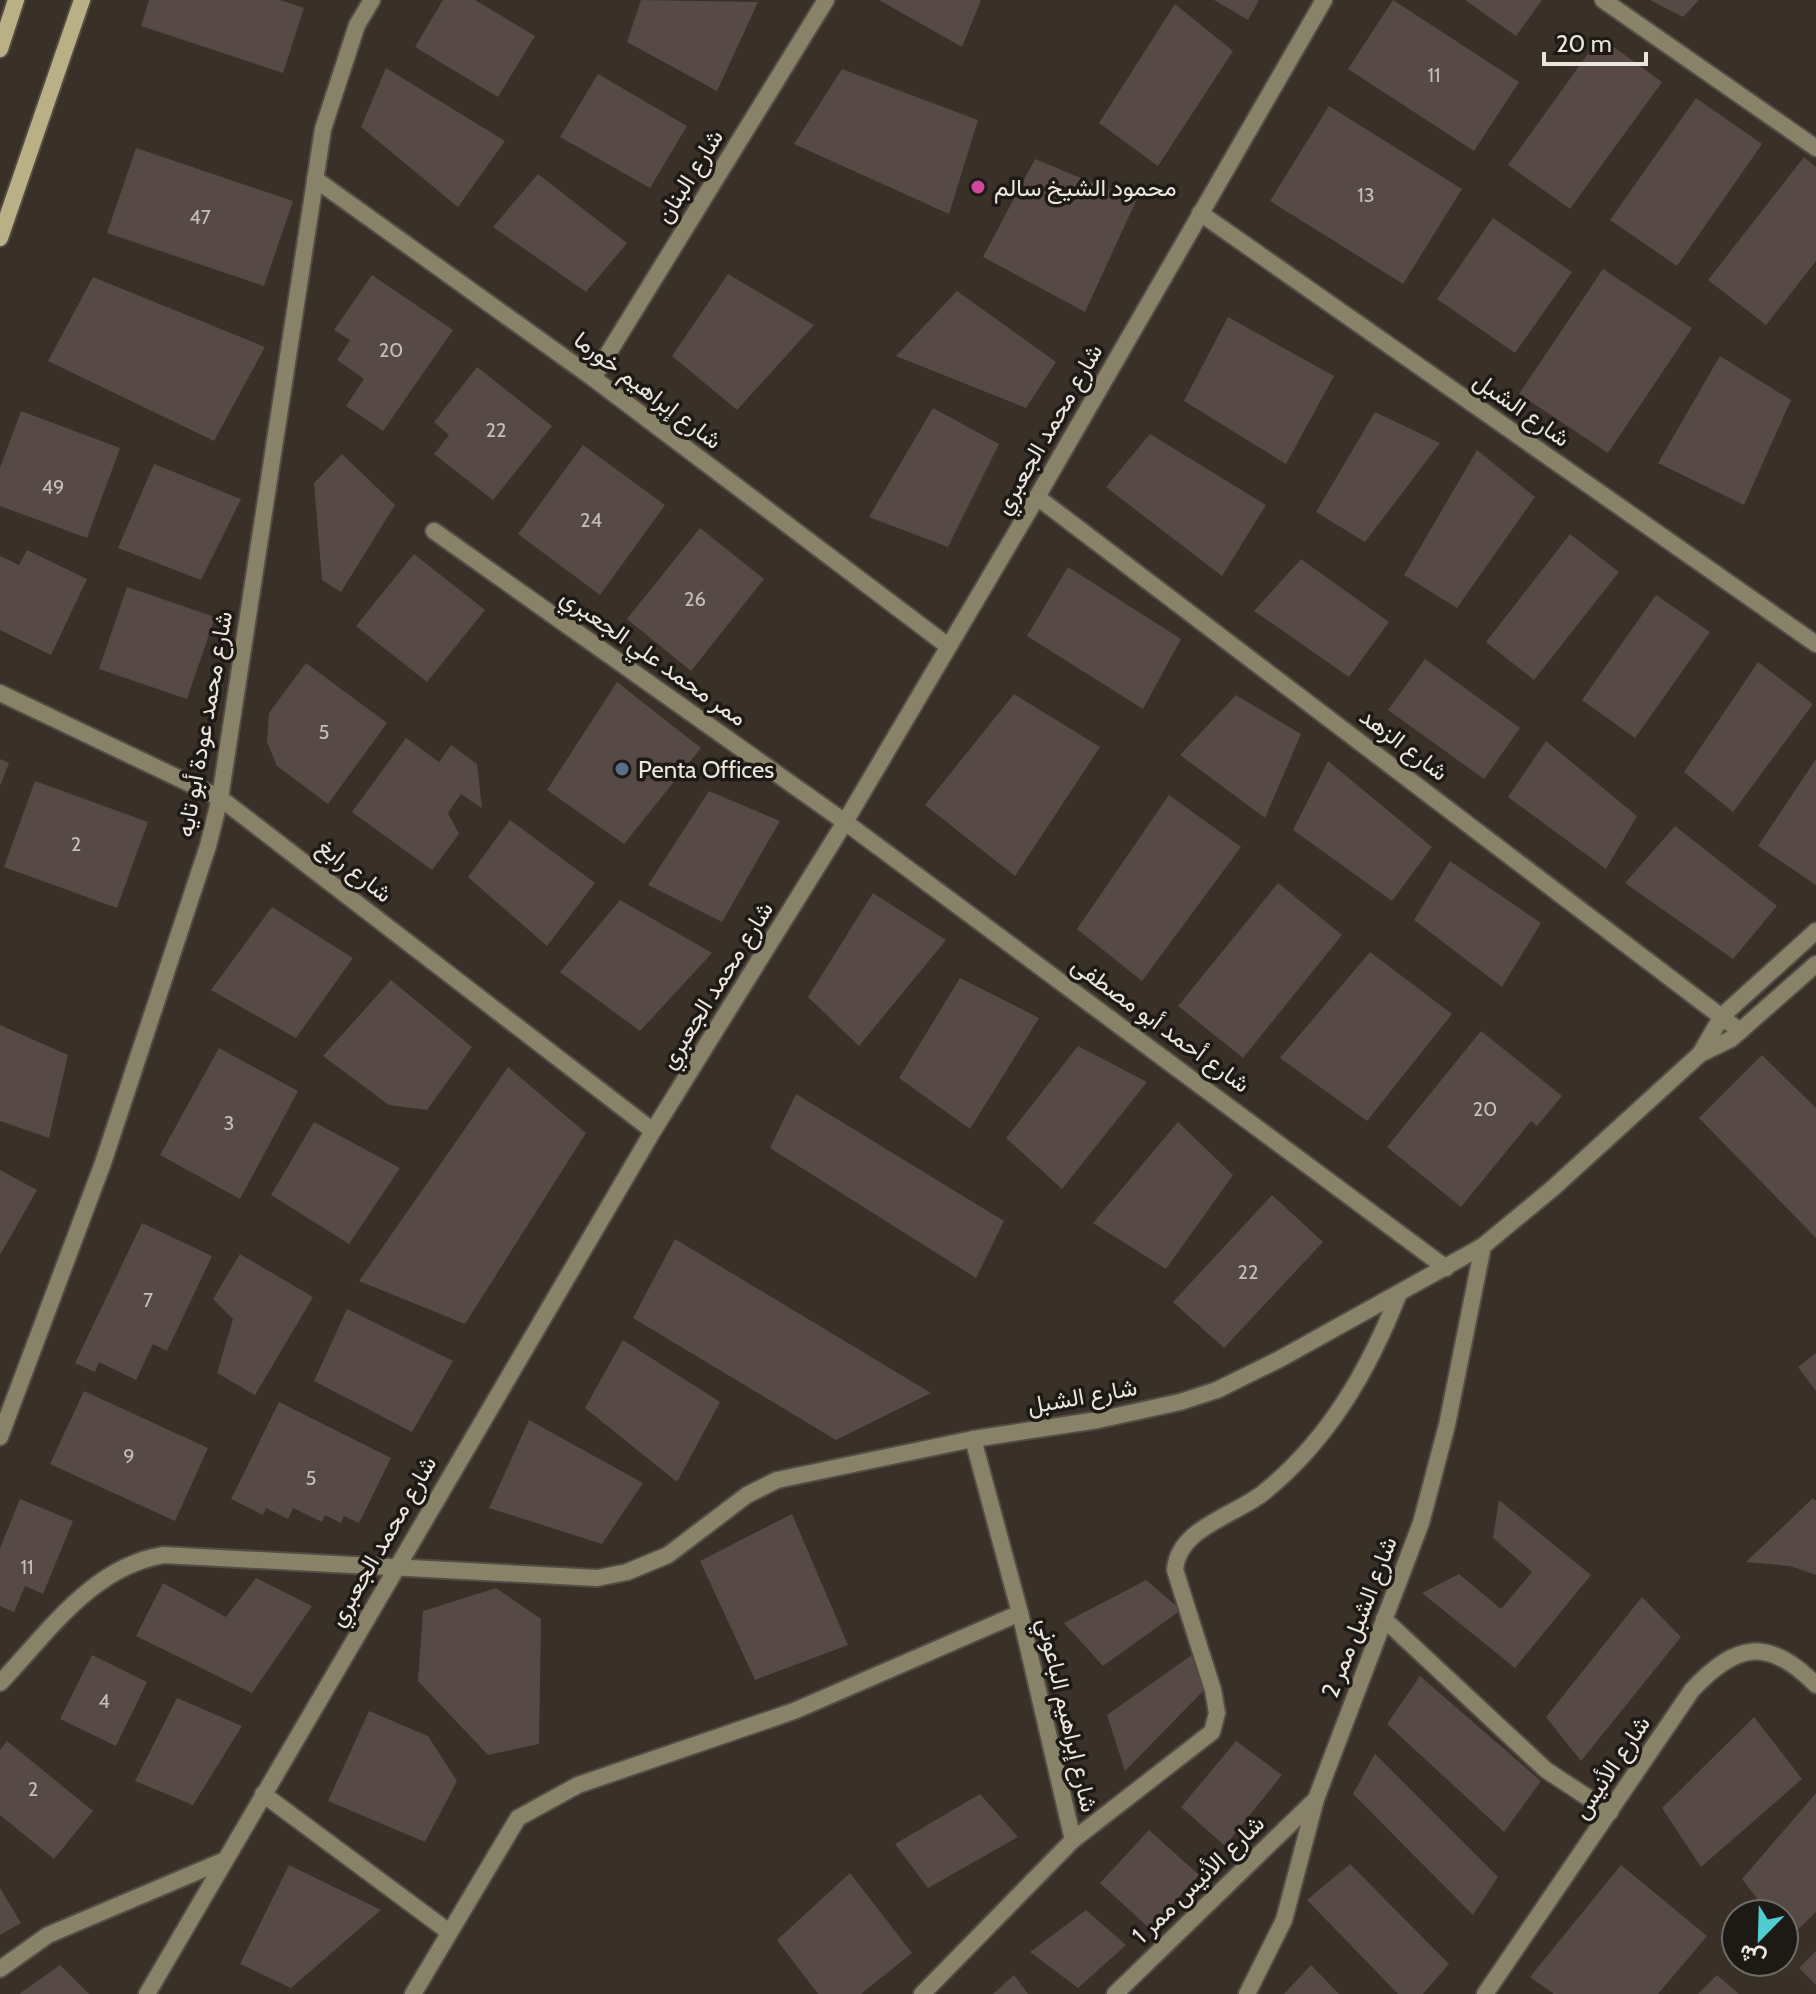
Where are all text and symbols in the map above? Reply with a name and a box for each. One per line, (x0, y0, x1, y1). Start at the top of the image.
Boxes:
scale bar (1544, 16, 1646, 66)
text: 20 m (1556, 29, 1612, 58)
house number: 11 (1427, 63, 1441, 87)
street label: شارع البنان (649, 124, 731, 229)
place label: محمود الشيخ سالم (994, 173, 1176, 205)
marker: محمود الشيخ سالم (969, 178, 987, 196)
house number: 13 (1357, 183, 1375, 207)
house number: 47 (189, 205, 211, 229)
street label: شارع إبراهيم خورما (567, 325, 728, 457)
house number: 20 (379, 338, 403, 362)
street label: شارع محمد الجعبري (987, 339, 1113, 522)
street label: شارع الشبل (1467, 365, 1576, 454)
house number: 22 (486, 418, 506, 442)
house number: 49 (42, 475, 64, 499)
house number: 24 (580, 508, 602, 532)
street label: ممر محمد علي الجعبري (552, 582, 753, 736)
house number: 26 (684, 587, 706, 611)
street label: شارع محمد عودة أبو تايه (170, 609, 240, 840)
street label: شارع الزهد (1353, 701, 1454, 788)
house number: 5 (319, 720, 329, 744)
place label: Penta Offices (638, 755, 774, 784)
marker: Penta Offices (613, 760, 631, 778)
house number: 2 (71, 832, 81, 856)
street label: شارع رابغ (310, 832, 398, 911)
street label: شارع محمد الجعبري (653, 896, 783, 1077)
street label: شارع أحمد أبو مصطفى (1065, 950, 1256, 1100)
house number: 20 (1473, 1097, 1497, 1121)
house number: 3 (224, 1111, 234, 1135)
house number: 22 (1238, 1260, 1258, 1284)
house number: 7 (143, 1288, 153, 1312)
street label: شارع الشبل (1025, 1372, 1139, 1422)
house number: 9 (123, 1444, 135, 1468)
street label: شارع محمد الجعبري (321, 1451, 447, 1634)
house number: 5 (306, 1466, 316, 1490)
street label: شارع الشبل ممر 2 (1315, 1532, 1405, 1702)
house number: 11 (20, 1555, 34, 1579)
street label: شارع إبراهيم الباعوني (1027, 1615, 1104, 1816)
house number: 4 (98, 1689, 110, 1713)
street label: شارع الأنيس (1566, 1710, 1658, 1825)
house number: 2 (28, 1777, 38, 1801)
street label: شارع الأنيس ممر 1 (1126, 1809, 1272, 1951)
north arrow (1720, 1898, 1800, 1978)
text: ش (1735, 1938, 1770, 1974)

